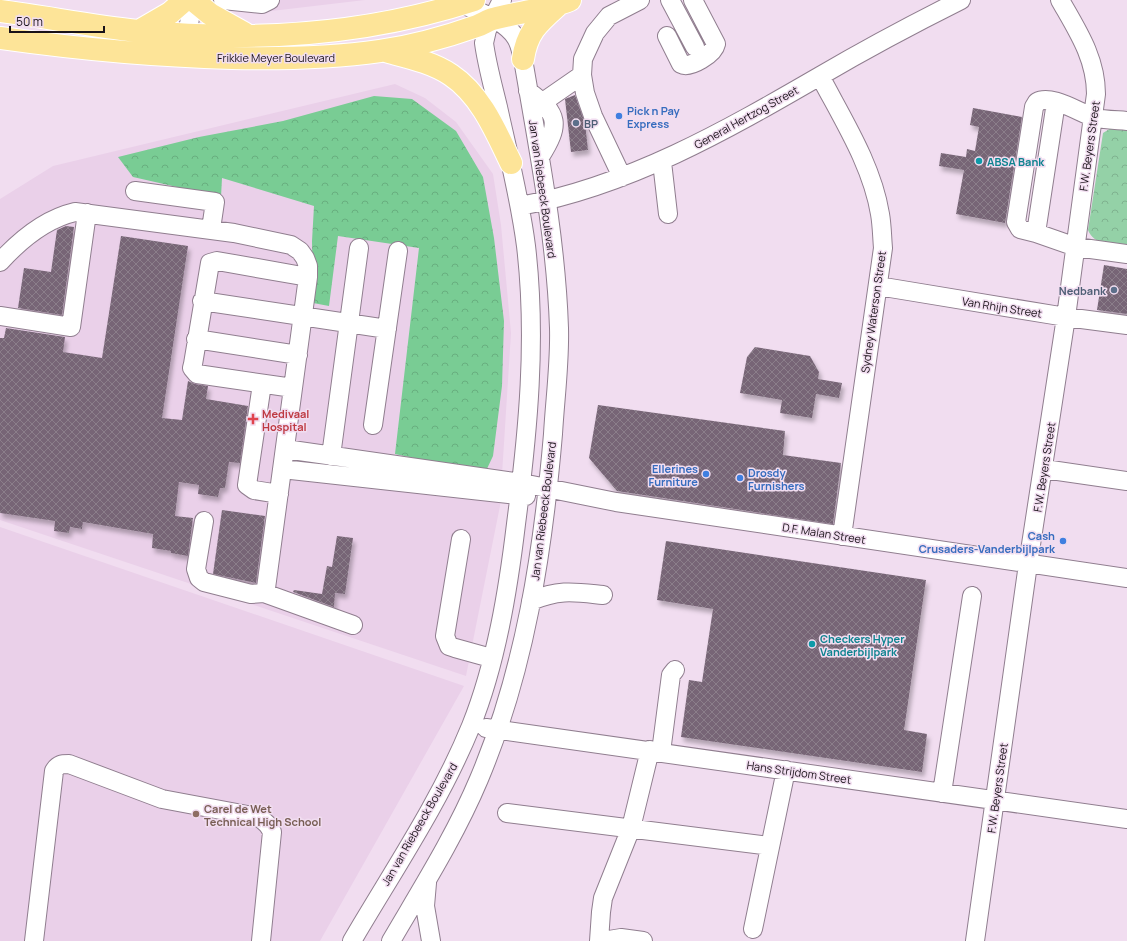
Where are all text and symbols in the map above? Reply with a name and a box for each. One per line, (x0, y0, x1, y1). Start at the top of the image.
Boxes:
scale bar (10, 8, 104, 34)
text: 50 m (16, 13, 43, 30)
street label: Frikkie Meyer Boulevard (217, 50, 335, 65)
street label: General Hertzog Street (691, 82, 801, 152)
street label: F.W. Beyers Street (1075, 100, 1103, 192)
place label: Pick n Pay Express (627, 103, 681, 131)
marker: Pick n Pay Express (614, 111, 624, 121)
place label: BP (584, 116, 598, 131)
marker: BP (571, 118, 581, 128)
street label: Jan van Riebeeck Boulevard (526, 119, 560, 259)
place label: ABSA Bank (987, 154, 1045, 169)
marker: ABSA Bank (974, 156, 984, 166)
street label: Sydney Waterson Street (857, 250, 889, 374)
place label: Nedbank (1059, 283, 1107, 298)
marker: Nedbank (1109, 285, 1119, 295)
street label: Van Rhijn Street (961, 293, 1043, 321)
place label: Medivaal Hospital (262, 406, 309, 434)
marker: Medivaal Hospital (247, 413, 259, 425)
street label: F.W. Beyers Street (1029, 421, 1059, 513)
street label: Jan van Riebeeck Boulevard (527, 441, 559, 581)
place label: Ellerines Furniture (648, 461, 698, 489)
place label: Drosdy Furnishers (748, 465, 805, 493)
marker: Ellerines Furniture (701, 469, 711, 479)
marker: Drosdy Furnishers (735, 473, 745, 483)
street label: D.F. Malan Street (781, 519, 867, 547)
place label: Cash Crusaders-Vanderbijlpark (919, 528, 1056, 556)
marker: Cash Crusaders-Vanderbijlpark (1058, 536, 1068, 546)
place label: Checkers Hyper Vanderbijlpark (820, 631, 905, 659)
marker: Checkers Hyper Vanderbijlpark (807, 639, 817, 649)
street label: F.W. Beyers Street (983, 742, 1011, 834)
street label: Hans Strijdom Street (746, 757, 852, 787)
street label: Jan van Riebeeck Boulevard (378, 760, 460, 888)
place label: Carel de Wet Technical High School (204, 801, 321, 829)
marker: Carel de Wet Technical High School (191, 809, 201, 819)

